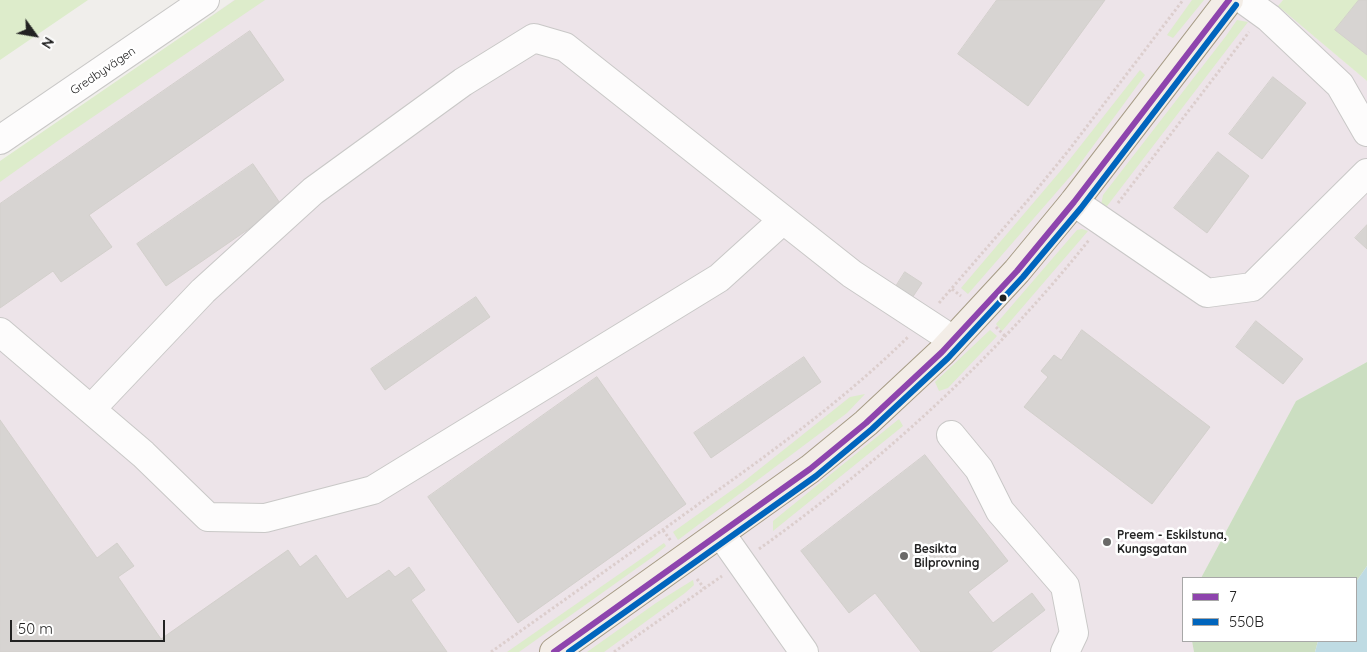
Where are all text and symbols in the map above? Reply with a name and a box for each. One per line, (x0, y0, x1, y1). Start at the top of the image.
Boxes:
north arrow (10, 10, 60, 60)
text: N (37, 34, 58, 52)
street label: Gredbyvägen (68, 44, 138, 98)
unlabelled marker (998, 293, 1008, 303)
place label: Preem - Eskilstuna, Kungsgatan (1117, 528, 1227, 556)
marker: Preem - Eskilstuna, Kungsgatan (1101, 536, 1113, 548)
place label: Besikta Bilprovning (914, 542, 979, 570)
marker: Besikta Bilprovning (898, 550, 910, 562)
legend (1182, 577, 1357, 642)
text: 7 (1229, 587, 1237, 606)
scale bar (12, 610, 168, 642)
text: 550B (1229, 612, 1264, 631)
text: 50 m (18, 619, 53, 638)

